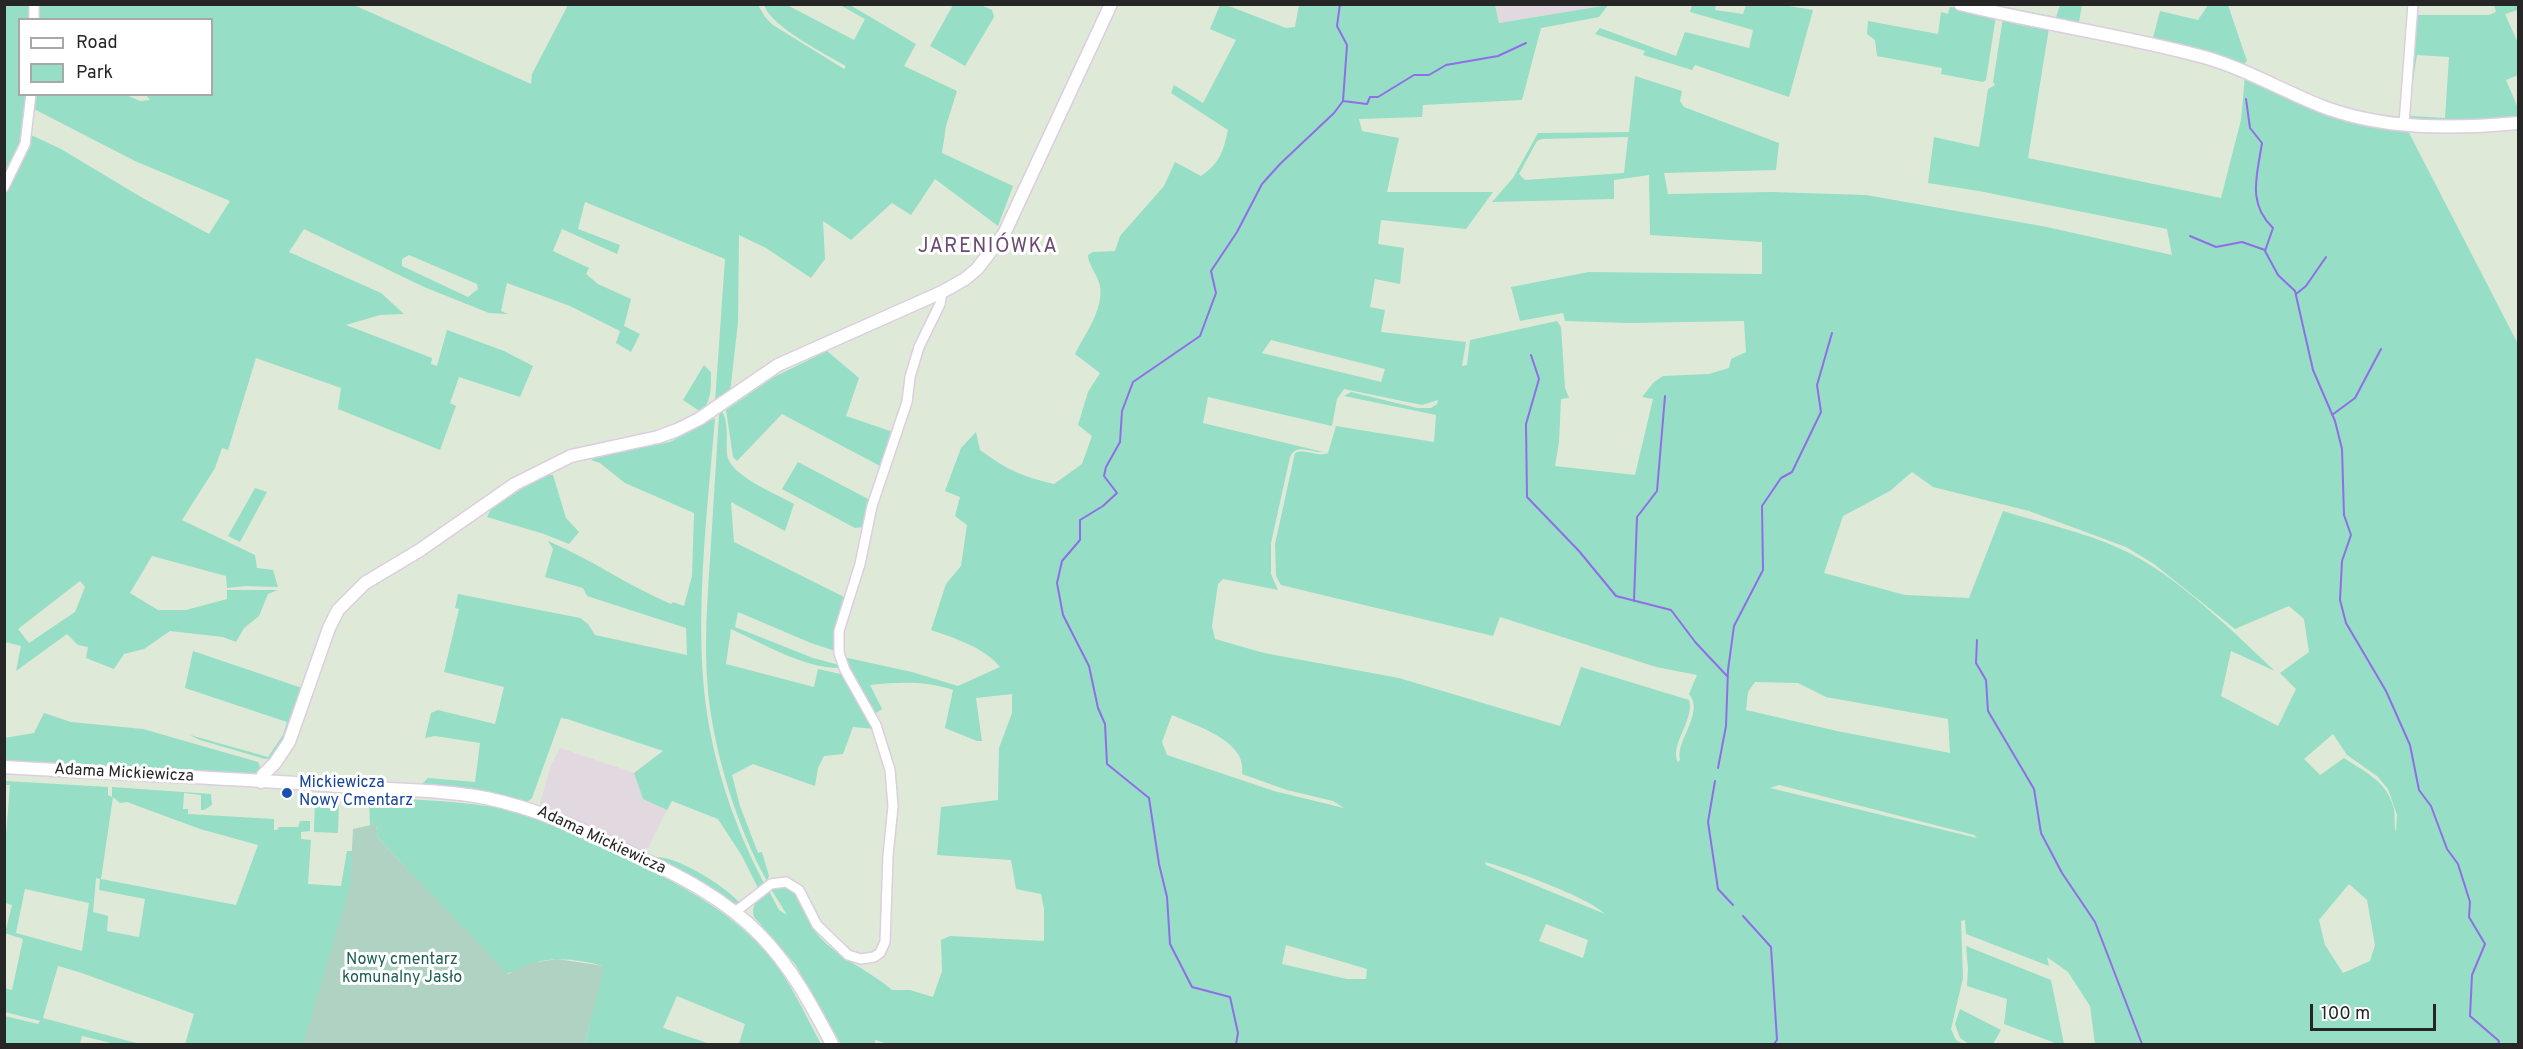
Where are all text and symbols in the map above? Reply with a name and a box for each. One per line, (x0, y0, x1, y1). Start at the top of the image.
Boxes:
legend (18, 18, 213, 96)
text: Road (76, 32, 118, 55)
text: Park (76, 62, 113, 85)
district label: JARENIÓWKA (918, 236, 1058, 260)
street label: Adama Mickiewicza (54, 761, 194, 787)
place label: Mickiewicza Nowy Cmentarz (299, 774, 413, 812)
marker: Mickiewicza Nowy Cmentarz (280, 786, 294, 800)
street label: Adama Mickiewicza (534, 803, 668, 879)
park label: Nowy cmentarz komunalny Jasło (342, 951, 462, 989)
scale bar (2313, 992, 2439, 1030)
text: 100 m (2321, 1003, 2370, 1026)

